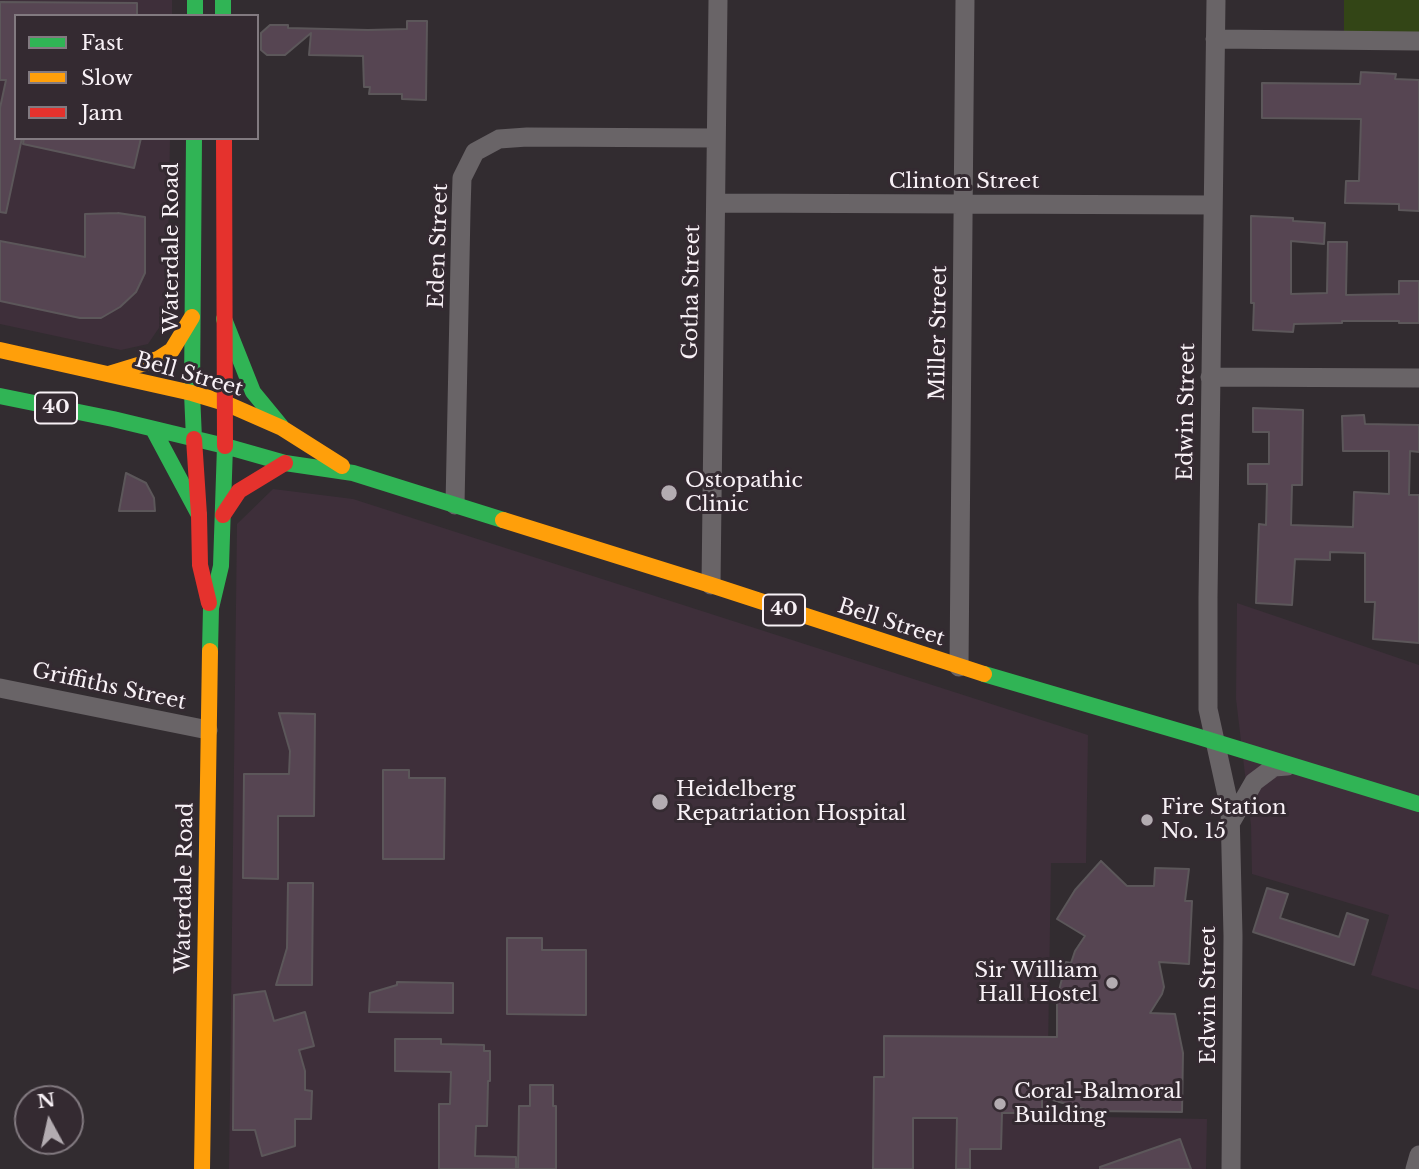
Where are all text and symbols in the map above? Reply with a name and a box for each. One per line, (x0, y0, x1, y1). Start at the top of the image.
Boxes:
legend (14, 14, 259, 140)
text: Fast (81, 30, 123, 56)
text: Slow (81, 65, 133, 91)
text: Jam (81, 100, 123, 126)
street label: Waterdale Road (159, 163, 185, 333)
street label: Clinton Street (889, 169, 1039, 195)
street label: Eden Street (424, 183, 454, 309)
street label: Gotha Street (678, 224, 706, 360)
street label: Miller Street (925, 265, 953, 401)
street label: Edwin Street (1173, 343, 1201, 481)
street label: Bell Street (132, 348, 246, 402)
road number: 40 (35, 392, 77, 424)
place label: Ostopathic Clinic (685, 468, 803, 518)
marker: Ostopathic Clinic (659, 483, 679, 503)
road number: 40 (763, 594, 805, 625)
street label: Bell Street (834, 594, 948, 652)
street label: Griffiths Street (30, 658, 188, 716)
place label: Heidelberg Repatriation Hospital (676, 777, 906, 827)
marker: Heidelberg Repatriation Hospital (650, 792, 670, 812)
place label: Fire Station No. 15 (1161, 795, 1286, 845)
street label: Waterdale Road (171, 802, 199, 974)
marker: Fire Station No. 15 (1139, 812, 1155, 828)
street label: Edwin Street (1196, 926, 1222, 1064)
place label: Sir William Hall Hostel (975, 958, 1098, 1008)
marker: Sir William Hall Hostel (1104, 975, 1120, 991)
place label: Coral-Balmoral Building (1014, 1079, 1182, 1129)
north arrow (14, 1085, 84, 1155)
text: N (36, 1088, 57, 1113)
marker: Coral-Balmoral Building (992, 1096, 1008, 1112)

